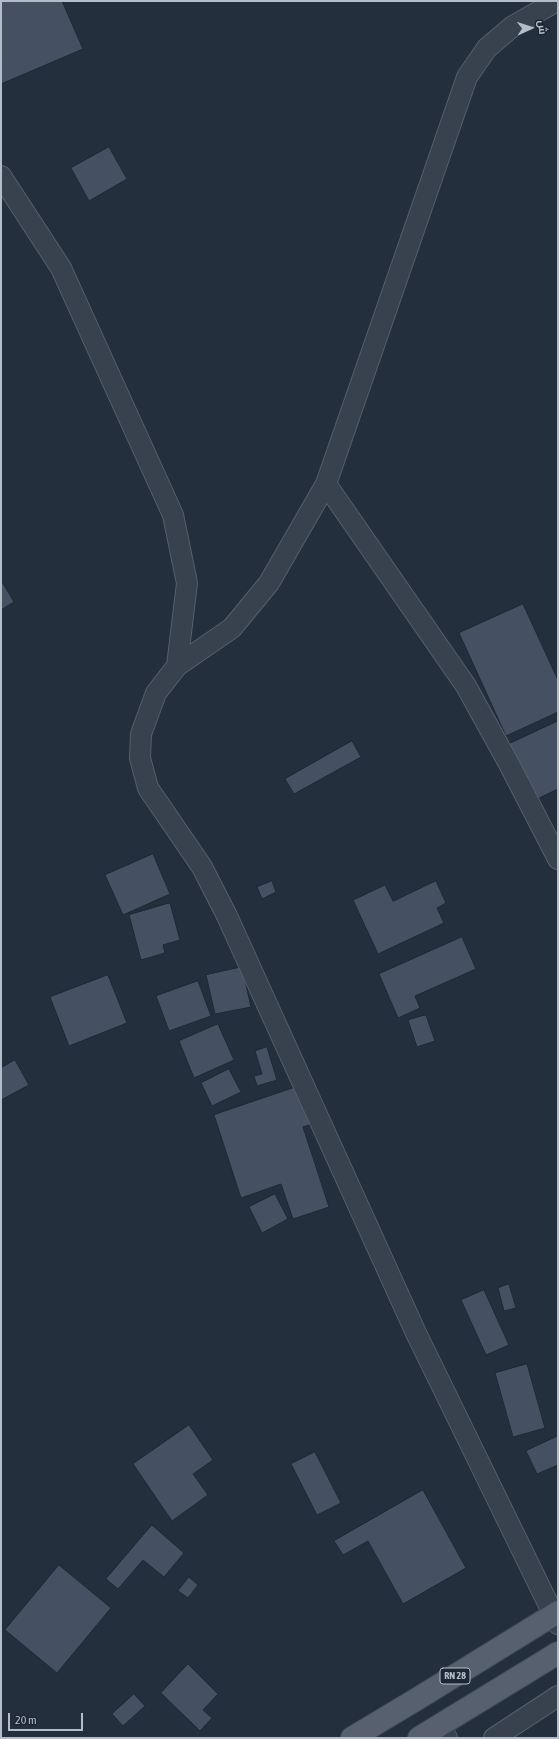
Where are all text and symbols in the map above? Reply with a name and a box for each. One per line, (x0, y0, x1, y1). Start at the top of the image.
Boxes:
north arrow (511, 8, 551, 48)
text: ش (537, 20, 549, 35)
road number: RN 28 (440, 1668, 470, 1684)
scale bar (10, 1705, 85, 1731)
text: 20 m (15, 1713, 37, 1727)

